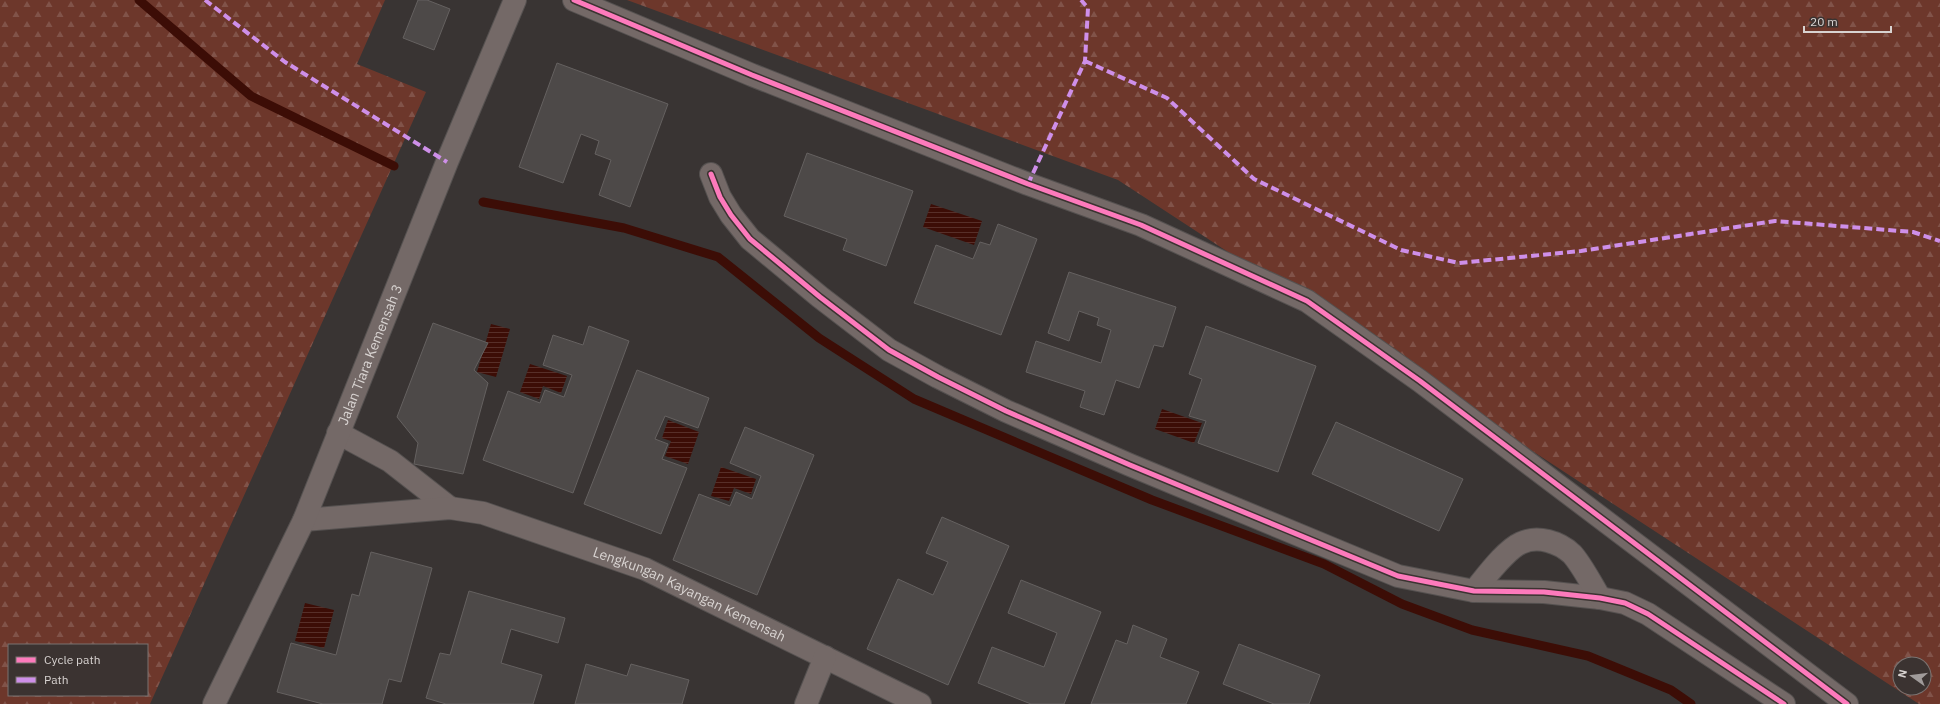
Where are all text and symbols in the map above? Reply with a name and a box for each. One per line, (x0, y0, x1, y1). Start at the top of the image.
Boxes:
scale bar (1804, 8, 1891, 34)
text: 20 m (1810, 14, 1838, 29)
street label: Jalan Tiara Kemensah 3 (334, 281, 406, 428)
street label: Lengkungan Kayangan Kemensah (591, 543, 789, 646)
legend (8, 644, 148, 696)
text: Cycle path (44, 652, 101, 667)
north arrow (1892, 656, 1932, 696)
text: N (1895, 668, 1910, 679)
text: Path (44, 672, 69, 687)

